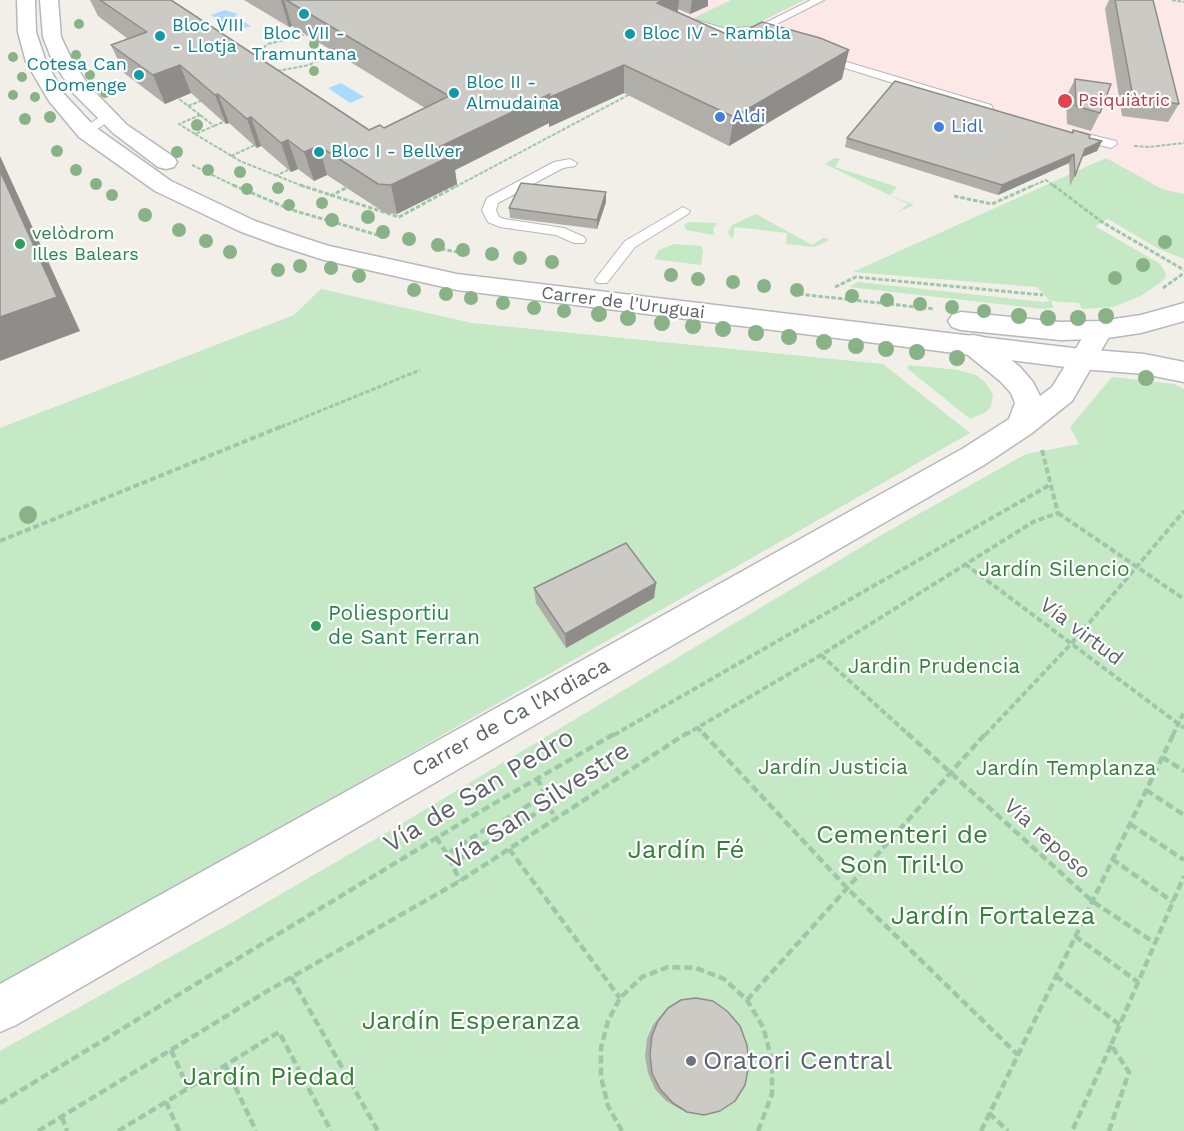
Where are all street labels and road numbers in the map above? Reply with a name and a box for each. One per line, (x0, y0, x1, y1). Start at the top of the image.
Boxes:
street label: Carrer de l'Uruguai (540, 282, 706, 324)
street label: Vía virtud (1034, 593, 1128, 671)
street label: Carrer de Ca l'Ardiaca (408, 653, 614, 783)
street label: Vía de San Pedro (378, 722, 580, 860)
street label: Vía San Silvestre (440, 735, 636, 877)
street label: Vía reposo (998, 793, 1096, 885)

